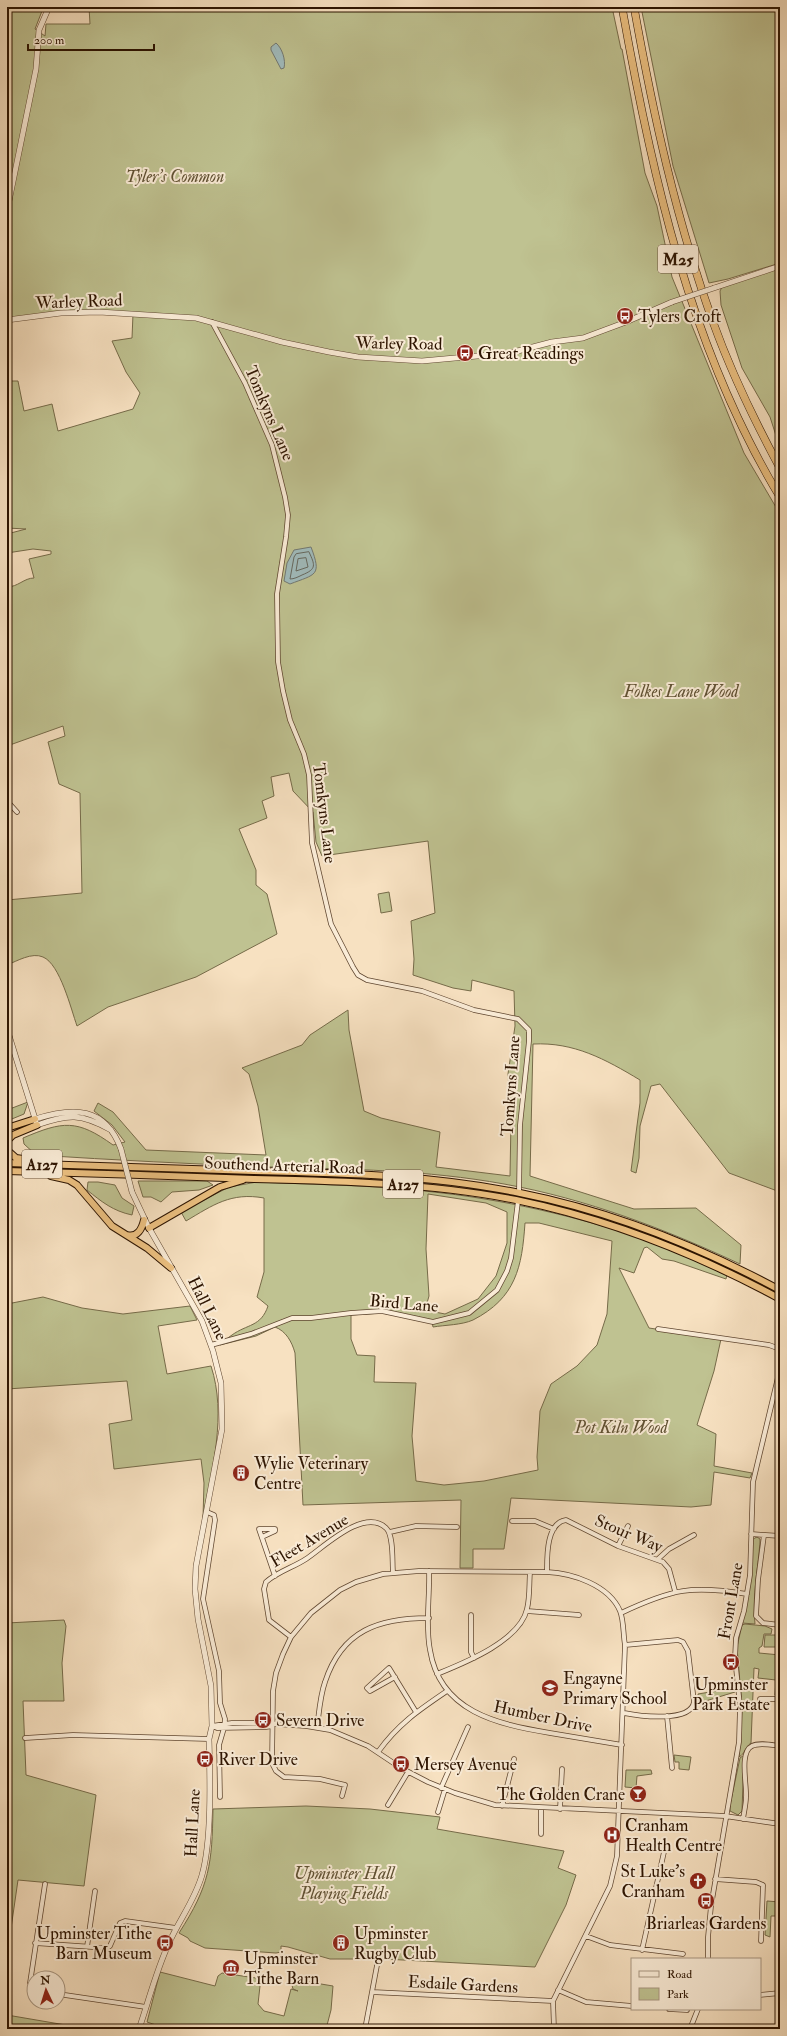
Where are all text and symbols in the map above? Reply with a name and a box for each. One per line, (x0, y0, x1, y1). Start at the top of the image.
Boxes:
scale bar (28, 26, 154, 52)
text: 200 m (34, 33, 65, 48)
park label: Tyler's Common (126, 166, 224, 187)
road number: M25 (658, 245, 698, 273)
street label: Warley Road (34, 289, 124, 315)
bus stop icon: Tylers Croft (615, 306, 635, 326)
place label: Tylers Croft (638, 306, 722, 328)
street label: Warley Road (354, 332, 443, 356)
bus stop icon: Great Readings (455, 343, 475, 363)
place label: Great Readings (478, 343, 584, 364)
street label: Tomkyns Lane (239, 363, 299, 464)
park label: Folkes Lane Wood (623, 681, 739, 702)
street label: Tomkyns Lane (307, 762, 341, 864)
street label: Tomkyns Lane (497, 1035, 525, 1137)
road number: A127 (22, 1150, 62, 1178)
street label: Southend Arterial Road (204, 1152, 365, 1179)
road number: A127 (383, 1170, 423, 1198)
street label: Hall Lane (183, 1273, 232, 1344)
street label: Bird Lane (369, 1290, 439, 1317)
park label: Pot Kiln Wood (573, 1417, 668, 1438)
place label: Wylie Veterinary Centre (253, 1453, 369, 1494)
building icon: Wylie Veterinary Centre (231, 1463, 251, 1483)
street label: Fleet Avenue (266, 1509, 352, 1572)
street label: Stour Way (591, 1510, 666, 1558)
street label: Front Lane (713, 1561, 748, 1641)
bus stop icon: Upminster Park Estate (721, 1652, 741, 1672)
place label: Engayne Primary School (563, 1668, 668, 1710)
place label: Upminster Park Estate (692, 1674, 770, 1715)
school or university icon: Engayne Primary School (540, 1678, 560, 1698)
street label: Humber Drive (492, 1696, 594, 1737)
bus stop icon: Severn Drive (253, 1710, 273, 1730)
place label: Severn Drive (276, 1710, 364, 1731)
bus stop icon: River Drive (195, 1749, 215, 1769)
place label: River Drive (218, 1749, 298, 1770)
bus stop icon: Mersey Avenue (391, 1754, 411, 1774)
place label: Mersey Avenue (414, 1754, 517, 1776)
place label: The Golden Crane (497, 1784, 625, 1805)
bar icon: The Golden Crane (628, 1784, 648, 1804)
street label: Hall Lane (180, 1788, 205, 1858)
place label: Cranham Health Centre (625, 1815, 722, 1856)
hospital icon: Cranham Health Centre (602, 1825, 622, 1845)
place label: St Luke's Cranham (620, 1861, 685, 1902)
park label: Upminster Hall Playing Fields (294, 1863, 396, 1904)
church icon: St Luke's Cranham (688, 1871, 708, 1891)
bus stop icon: Briarleas Gardens (696, 1891, 716, 1911)
place label: Briarleas Gardens (646, 1913, 766, 1934)
place label: Upminster Tithe Barn Museum (36, 1923, 152, 1964)
place label: Upminster Rugby Club (354, 1923, 436, 1965)
bus stop icon: Upminster Tithe Barn Museum (155, 1933, 175, 1953)
building icon: Upminster Rugby Club (331, 1933, 351, 1953)
place label: Upminster Tithe Barn (244, 1948, 319, 1989)
museum icon: Upminster Tithe Barn (221, 1958, 241, 1978)
legend (631, 1958, 761, 2010)
text: Road (667, 1967, 692, 1982)
north arrow (26, 1970, 66, 2010)
street label: Esdaile Gardens (407, 1971, 519, 1998)
text: N (39, 1974, 52, 1987)
text: Park (667, 1987, 689, 2002)

